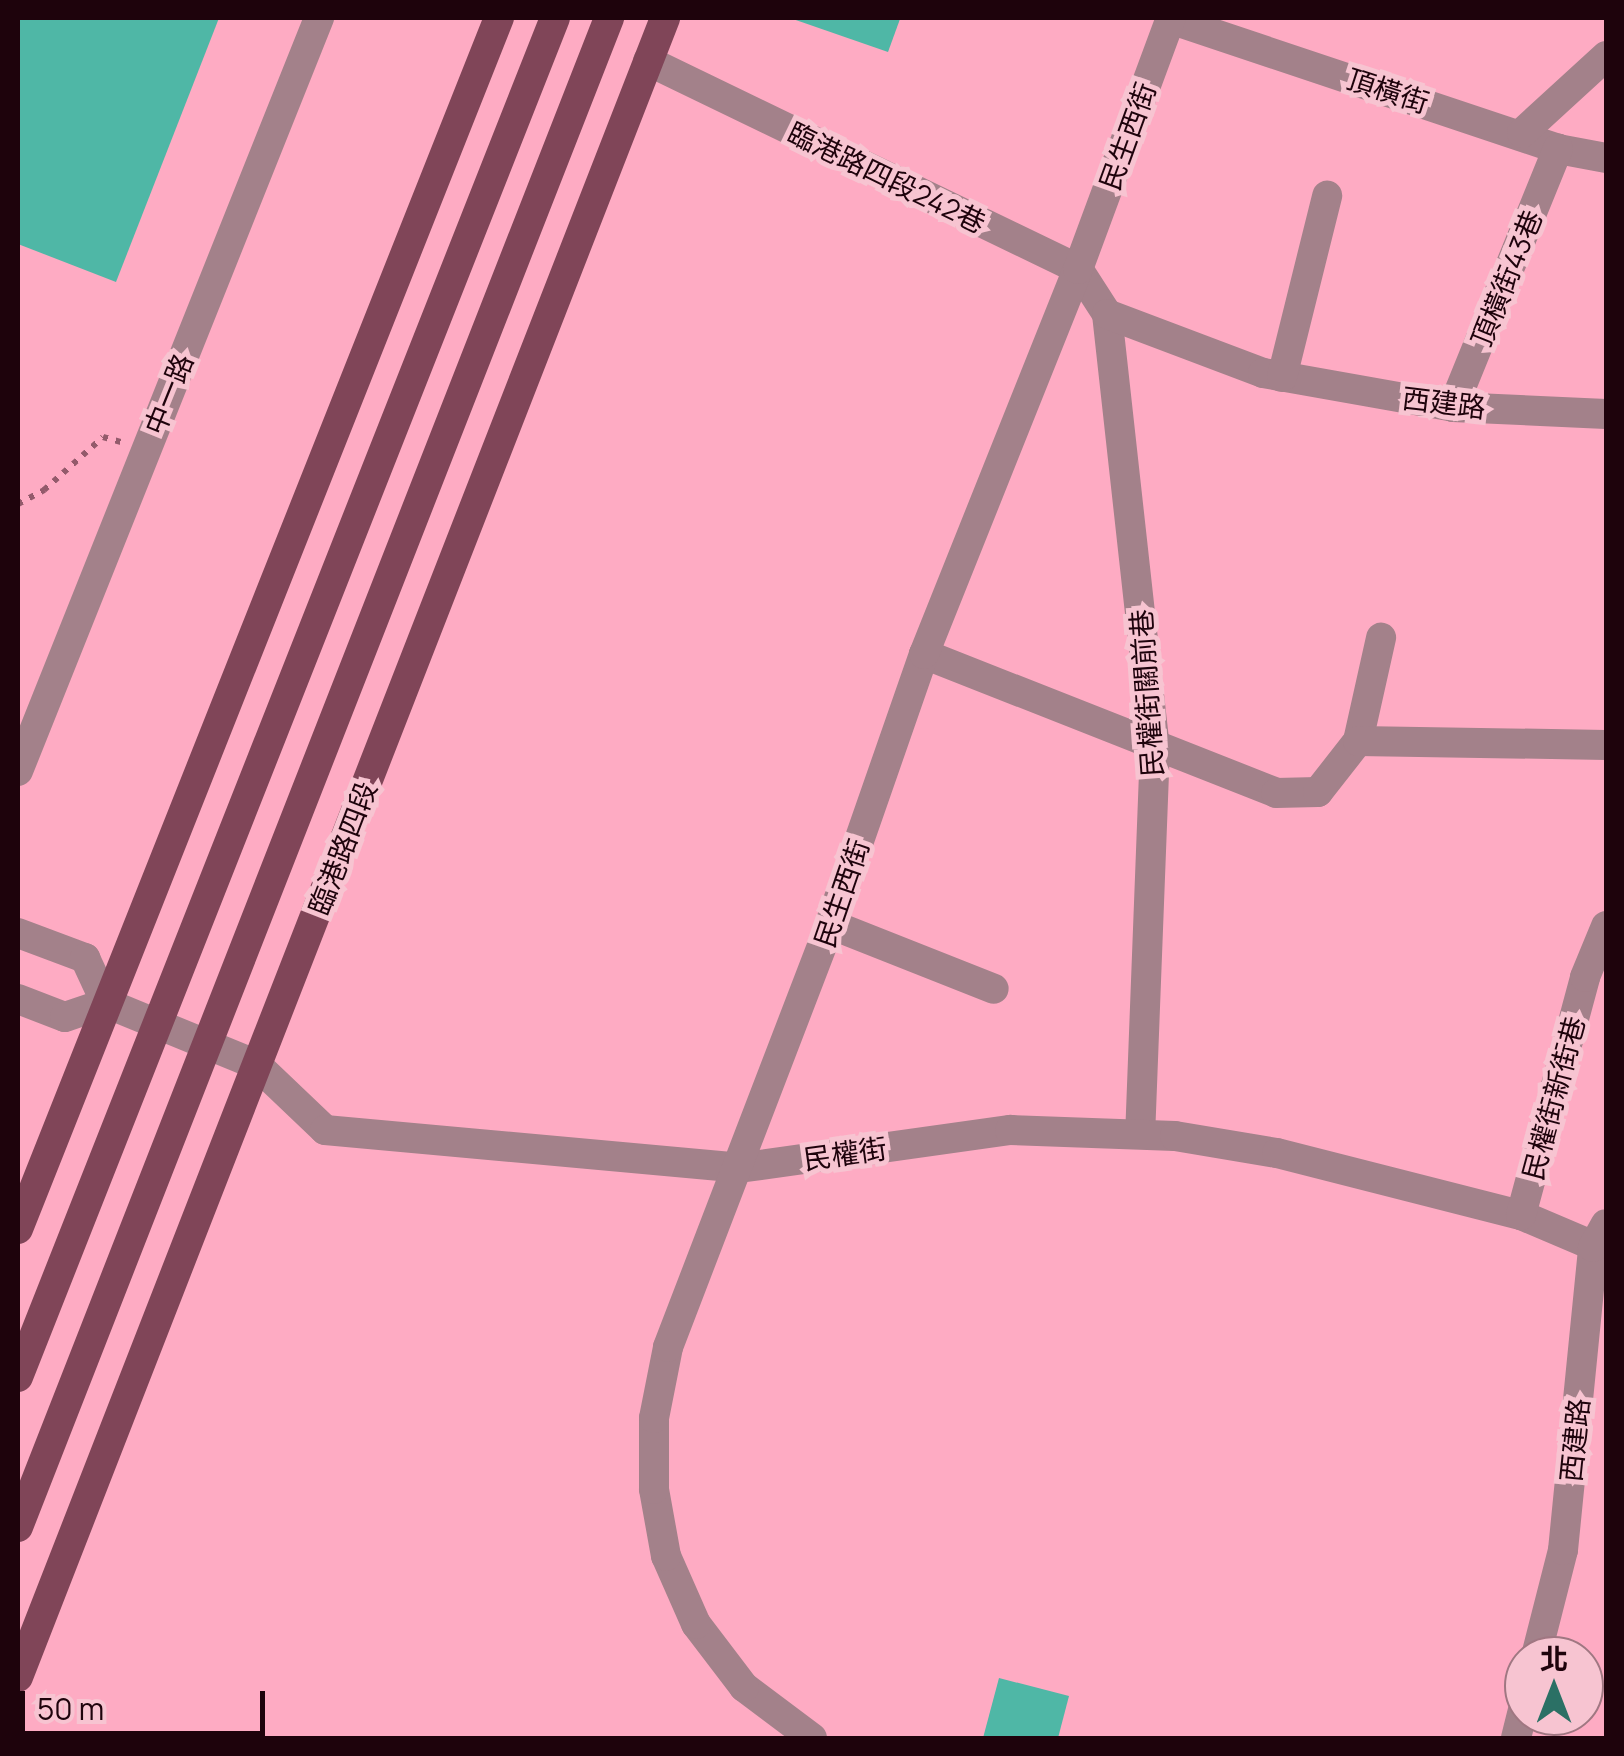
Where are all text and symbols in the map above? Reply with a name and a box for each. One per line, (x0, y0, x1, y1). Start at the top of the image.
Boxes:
street label: 頂橫街 (1343, 61, 1433, 119)
street label: 民生西街 (1092, 78, 1162, 194)
street label: 臨港路四段242巷 (783, 115, 991, 239)
street label: 頂橫街43巷 (1463, 205, 1549, 351)
street label: 中一路 (137, 349, 199, 439)
street label: 西建路 (1400, 380, 1488, 424)
street label: 民權街關前巷 (1123, 608, 1169, 778)
street label: 臨港路四段 (301, 777, 383, 919)
street label: 民生西街 (807, 835, 875, 951)
street label: 民權街新街巷 (1515, 1013, 1591, 1183)
street label: 民權街 (801, 1131, 889, 1175)
street label: 西建路 (1553, 1396, 1595, 1484)
north arrow (1504, 1636, 1604, 1736)
text: 北 (1540, 1639, 1568, 1677)
scale bar (25, 1671, 270, 1733)
text: 50 m (37, 1688, 104, 1729)

